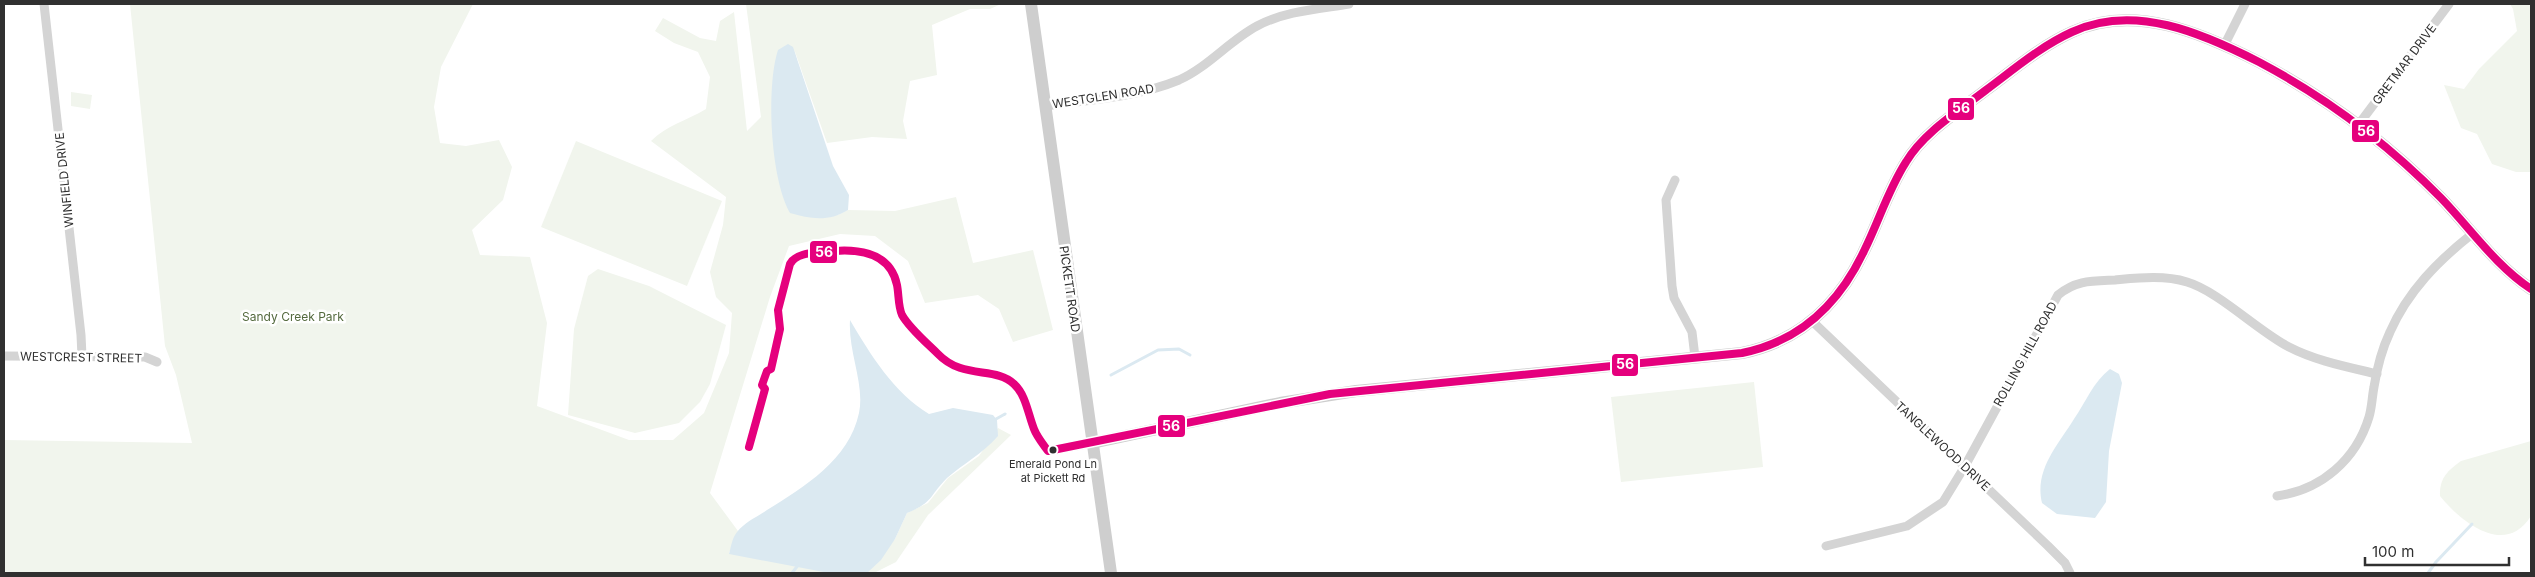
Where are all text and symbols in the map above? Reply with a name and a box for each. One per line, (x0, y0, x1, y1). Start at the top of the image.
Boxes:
street label: GRETMAR DRIVE (2369, 21, 2439, 107)
street label: WESTGLEN ROAD (1051, 81, 1155, 111)
line badge: 56 (1947, 97, 1975, 121)
text: 56 (1952, 99, 1970, 116)
line badge: 56 (2351, 119, 2380, 143)
text: 56 (2357, 122, 2375, 139)
street label: WINFIELD DRIVE (52, 132, 76, 228)
line badge: 56 (809, 240, 838, 264)
text: 56 (815, 243, 833, 260)
street label: PICKETT ROAD (1057, 245, 1083, 333)
street label: ROLLING HILL ROAD (1990, 299, 2060, 409)
park label: Sandy Creek Park (242, 309, 344, 324)
street label: WESTCREST STREET (20, 348, 142, 366)
line badge: 56 (1611, 353, 1639, 377)
text: 56 (1616, 355, 1634, 372)
street label: TANGLEWOOD DRIVE (1892, 398, 1994, 494)
line badge: 56 (1157, 414, 1186, 438)
text: 56 (1162, 417, 1180, 434)
marker: Emerald Pond Ln at Pickett Rd (1048, 445, 1058, 455)
place label: Emerald Pond Ln at Pickett Rd (1009, 457, 1097, 485)
scale bar (2365, 534, 2509, 566)
text: 100 m (2372, 542, 2414, 561)

